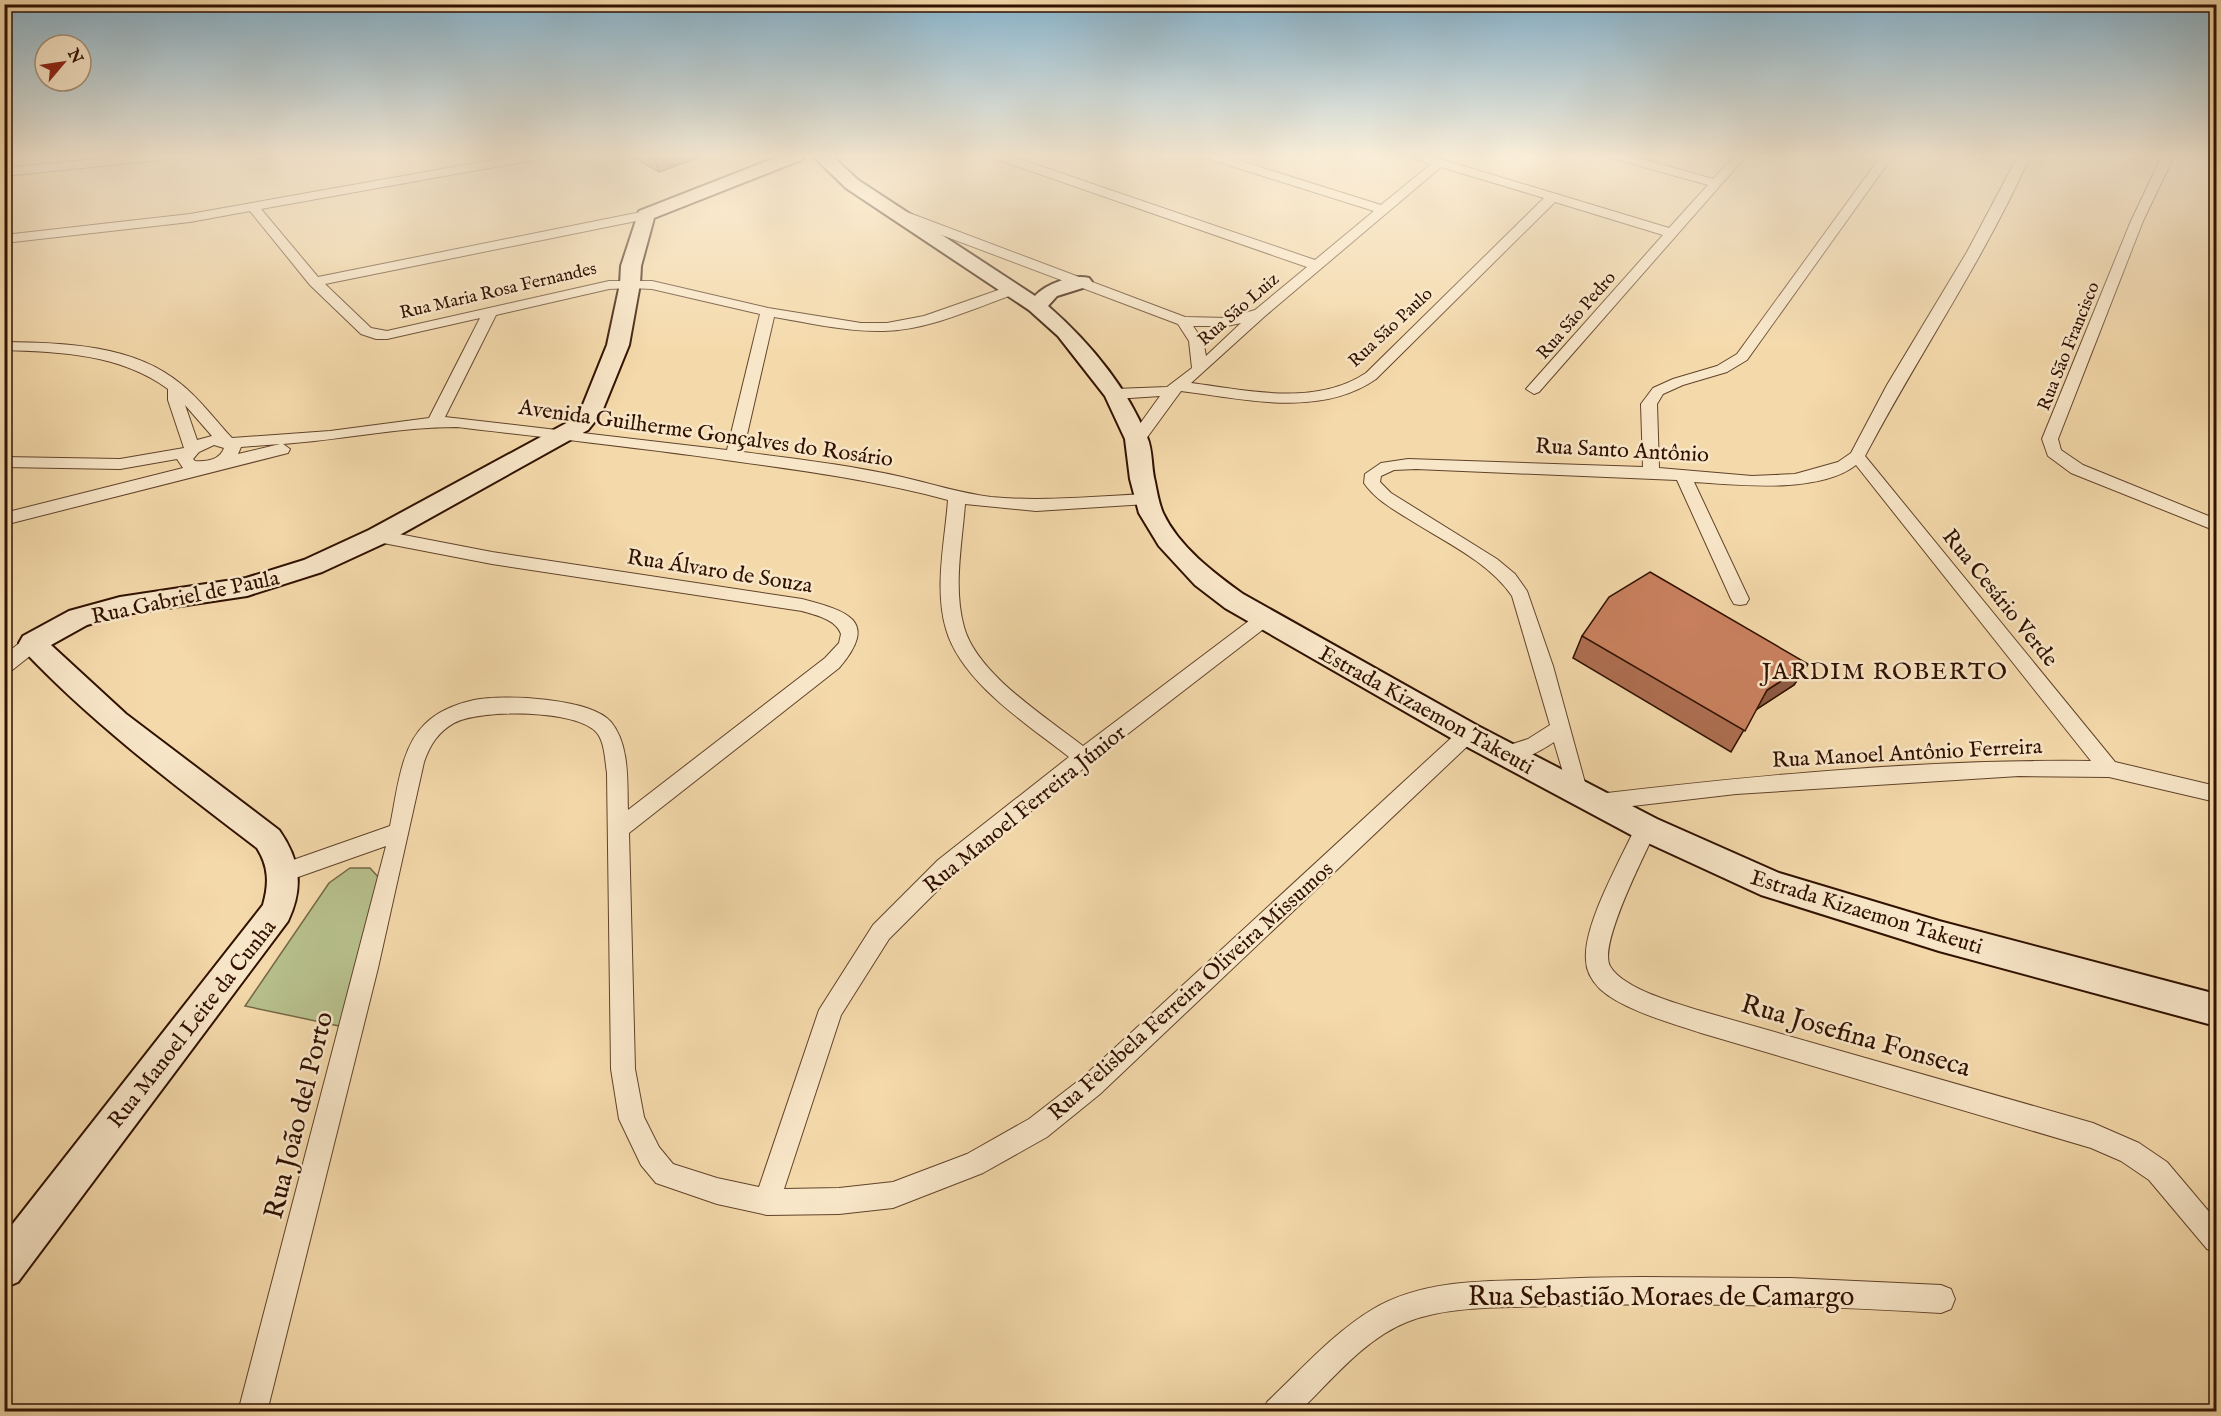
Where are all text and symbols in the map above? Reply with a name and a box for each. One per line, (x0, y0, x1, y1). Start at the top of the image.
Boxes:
north arrow (33, 33, 93, 93)
text: N (62, 45, 87, 68)
street label: Rua Maria Rosa Fernandes (398, 258, 599, 325)
street label: Rua São Pedro (1532, 267, 1622, 365)
street label: Rua São Luiz (1193, 268, 1284, 352)
street label: Rua São Francisco (2033, 279, 2106, 414)
street label: Rua São Paulo (1344, 283, 1438, 373)
street label: Avenida Guilherme Gonçalves do Rosário (516, 394, 895, 474)
street label: Rua Santo Antônio (1534, 432, 1710, 470)
street label: Rua Cesário Verde (1935, 524, 2064, 673)
street label: Rua Álvaro de Souza (625, 543, 815, 601)
street label: Rua Gabriel de Paula (89, 564, 282, 632)
street label: Estrada Kizaemon Takeuti (1314, 640, 1538, 782)
district label: JARDIM ROBERTO (1759, 657, 2008, 688)
street label: Rua Manoel Ferreira Júnior (918, 719, 1132, 900)
street label: Rua Manoel Antônio Ferreira (1771, 733, 2043, 775)
street label: Rua Felisbela Ferreira Oliveira Missumos (1043, 856, 1340, 1127)
street label: Estrada Kizaemon Takeuti (1747, 864, 1986, 962)
street label: Rua Manoel Leite da Cunha (102, 914, 283, 1134)
street label: Rua Josefina Fonseca (1737, 988, 1974, 1086)
street label: Rua João del Porto (258, 1008, 342, 1223)
street label: Rua Sebastião Moraes de Camargo (1468, 1281, 1854, 1315)

